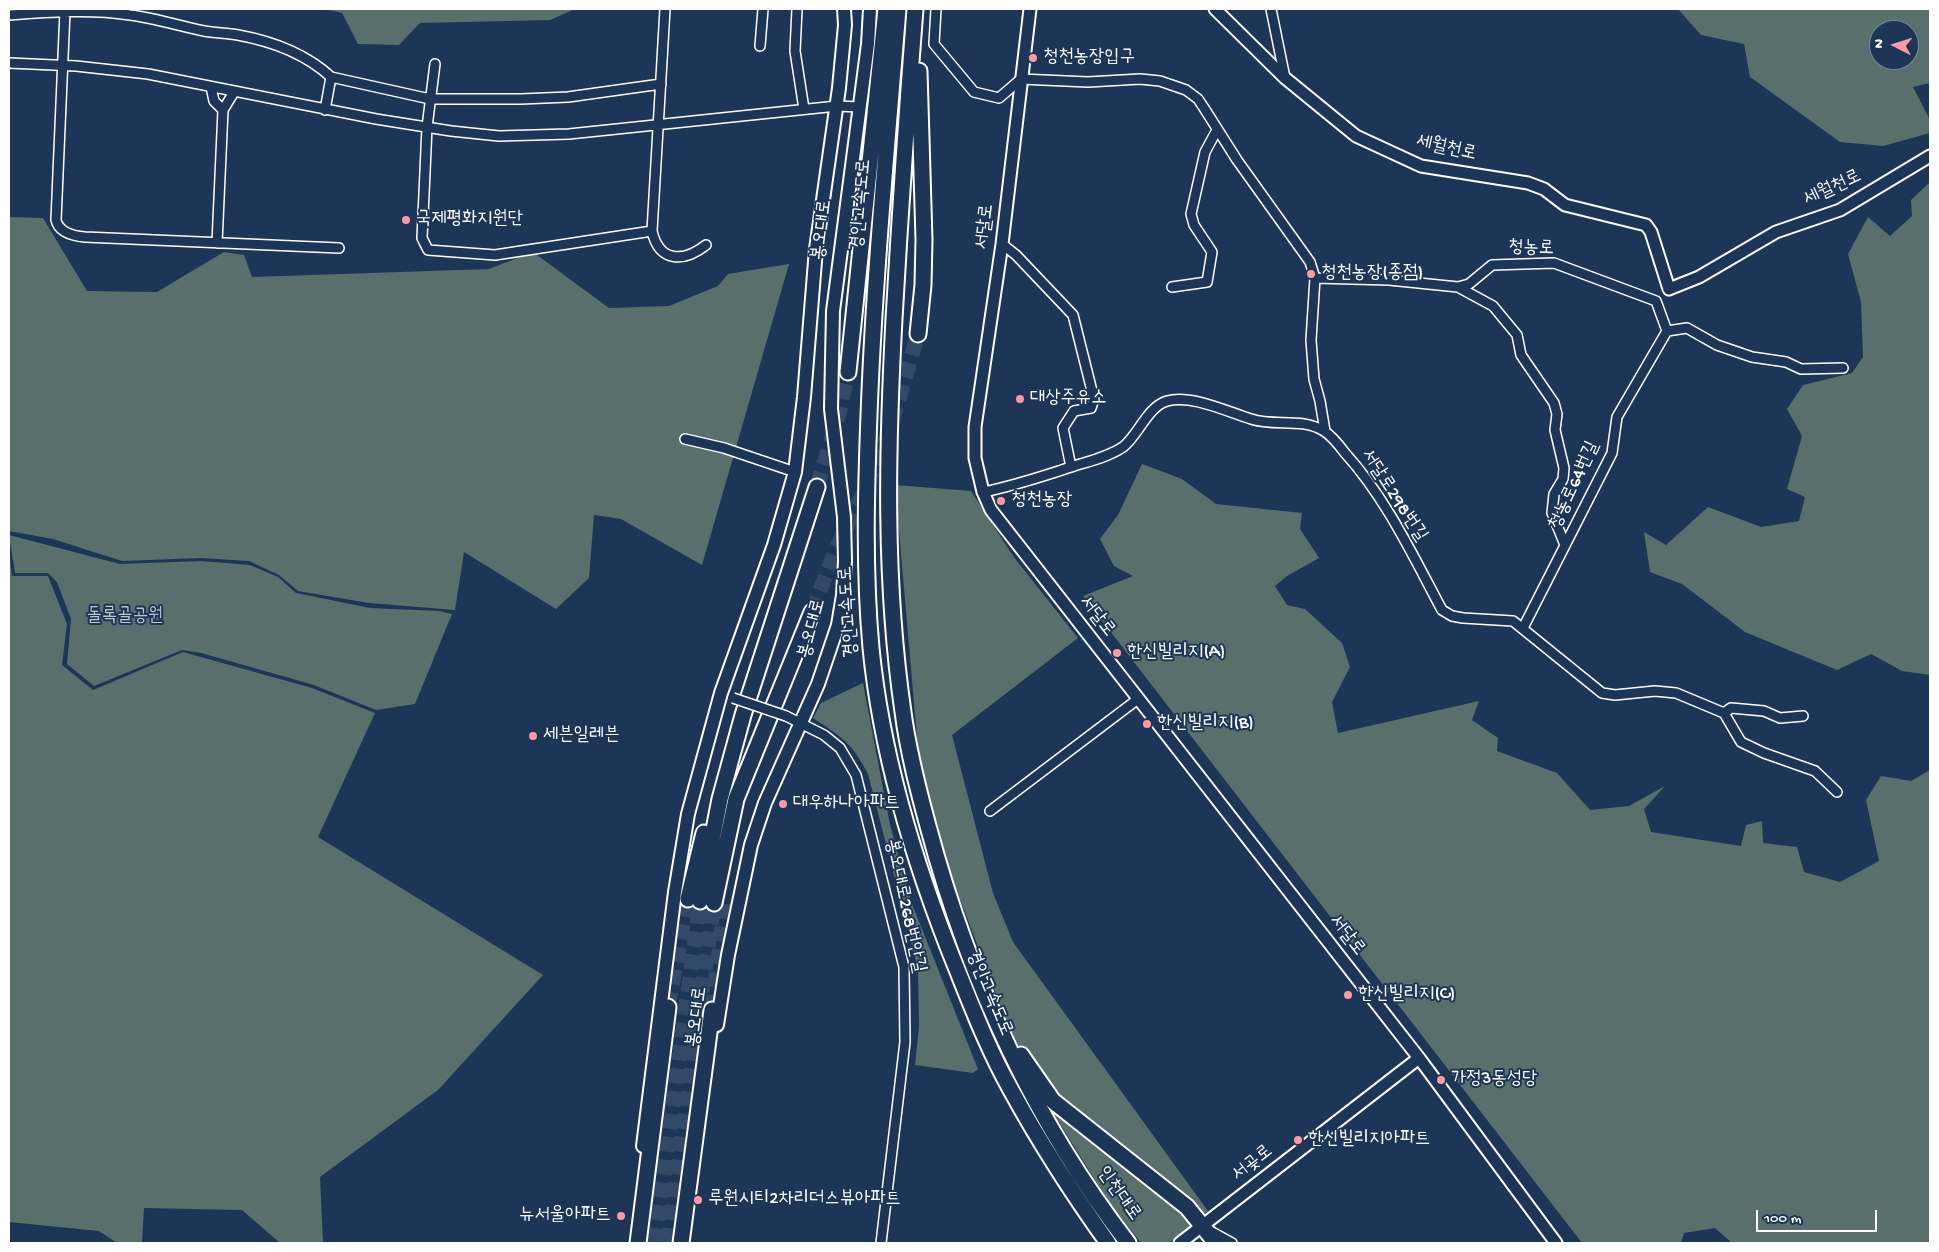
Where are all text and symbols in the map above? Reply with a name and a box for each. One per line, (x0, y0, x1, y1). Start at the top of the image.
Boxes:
north arrow (1869, 20, 1919, 70)
text: N (1871, 38, 1888, 49)
place label: 청천농장입구 (1043, 47, 1135, 69)
marker: 청천농장입구 (1027, 52, 1039, 64)
street label: 세월천로 (1414, 131, 1478, 167)
street label: 경인고속도로 (847, 158, 877, 252)
street label: 세월천로 (1800, 166, 1866, 212)
street label: 봉오대로 (808, 198, 838, 262)
street label: 서달로 (972, 203, 1000, 251)
place label: 국제평화지원단 (416, 209, 523, 231)
marker: 국제평화지원단 (400, 214, 412, 226)
street label: 청농로 (1508, 237, 1554, 261)
place label: 청천농장(종점) (1321, 263, 1423, 285)
marker: 청천농장(종점) (1305, 268, 1317, 280)
place label: 대상주유소 (1030, 388, 1106, 410)
marker: 대상주유소 (1014, 393, 1026, 405)
street label: 청농로64번길 (1545, 438, 1605, 534)
street label: 서달로298번길 (1355, 445, 1431, 547)
place label: 청천농장 (1011, 490, 1072, 512)
marker: 청천농장 (995, 495, 1007, 507)
street label: 경인고속도로 (835, 565, 865, 659)
street label: 서달로 (1073, 592, 1119, 642)
street label: 봉오대로 (794, 597, 832, 661)
park label: 돌록골공원 (87, 606, 163, 628)
place label: 한신빌리지(A) (1127, 642, 1225, 664)
marker: 한신빌리지(A) (1111, 647, 1123, 659)
place label: 한신빌리지(B) (1157, 713, 1254, 735)
marker: 한신빌리지(B) (1141, 718, 1153, 730)
place label: 세븐일레븐 (543, 725, 619, 747)
marker: 세븐일레븐 (527, 730, 539, 742)
place label: 대우하나아파트 (793, 793, 900, 815)
marker: 대우하나아파트 (777, 798, 789, 810)
street label: 봉오대로268번안길 (879, 837, 929, 975)
street label: 서달로 (1323, 911, 1369, 961)
street label: 경인고속도로 (960, 946, 1016, 1040)
place label: 한신빌리지(C) (1358, 984, 1456, 1006)
street label: 봉오대로 (682, 985, 714, 1049)
marker: 한신빌리지(C) (1342, 989, 1354, 1001)
place label: 가정3동성당 (1451, 1069, 1537, 1091)
marker: 가정3동성당 (1435, 1074, 1447, 1086)
place label: 한신빌리지아파트 (1308, 1129, 1430, 1151)
marker: 한신빌리지아파트 (1292, 1134, 1304, 1146)
street label: 서곶로 (1228, 1141, 1278, 1187)
street label: 인천대로 (1091, 1162, 1145, 1226)
place label: 루원시티2차리더스뷰아파트 (708, 1189, 901, 1211)
marker: 루원시티2차리더스뷰아파트 (692, 1194, 704, 1206)
scale bar (1759, 1200, 1880, 1232)
place label: 뉴서울아파트 (519, 1205, 611, 1227)
marker: 뉴서울아파트 (615, 1210, 627, 1222)
text: 100 m (1764, 1210, 1801, 1228)

